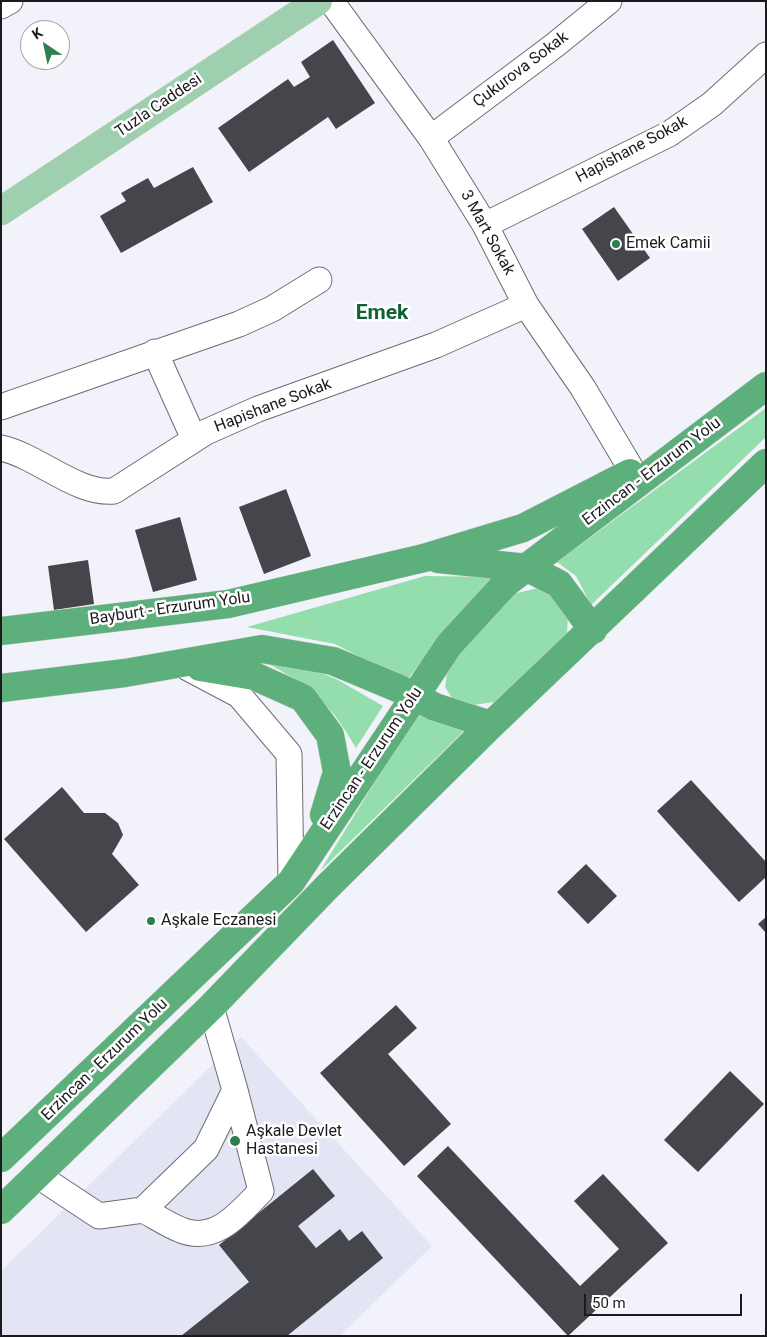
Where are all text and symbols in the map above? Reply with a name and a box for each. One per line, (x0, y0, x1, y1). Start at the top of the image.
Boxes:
north arrow (20, 20, 70, 70)
text: K (29, 24, 45, 43)
street label: Çukurova Sokak (470, 28, 572, 112)
street label: Tuzla Caddesi (112, 70, 206, 142)
street label: Hapishane Sokak (573, 113, 691, 187)
street label: 3 Mart Sokak (456, 187, 518, 279)
place label: Emek Camii (626, 234, 711, 254)
marker: Emek Camii (610, 238, 622, 250)
district label: Emek (356, 301, 408, 327)
street label: Hapishane Sokak (212, 375, 334, 437)
street label: Erzincan - Erzurum Yolu (579, 414, 725, 530)
street label: Bayburt - Erzurum Yolu (89, 588, 251, 630)
street label: Erzincan - Erzurum Yolu (317, 684, 427, 834)
place label: Aşkale Eczanesi (161, 911, 276, 931)
marker: Aşkale Eczanesi (145, 915, 157, 927)
street label: Erzincan - Erzurum Yolu (38, 995, 172, 1125)
place label: Aşkale Devlet Hastanesi (246, 1122, 342, 1160)
marker: Aşkale Devlet Hastanesi (228, 1134, 242, 1148)
scale bar (587, 1284, 744, 1316)
text: 50 m (592, 1294, 626, 1312)

